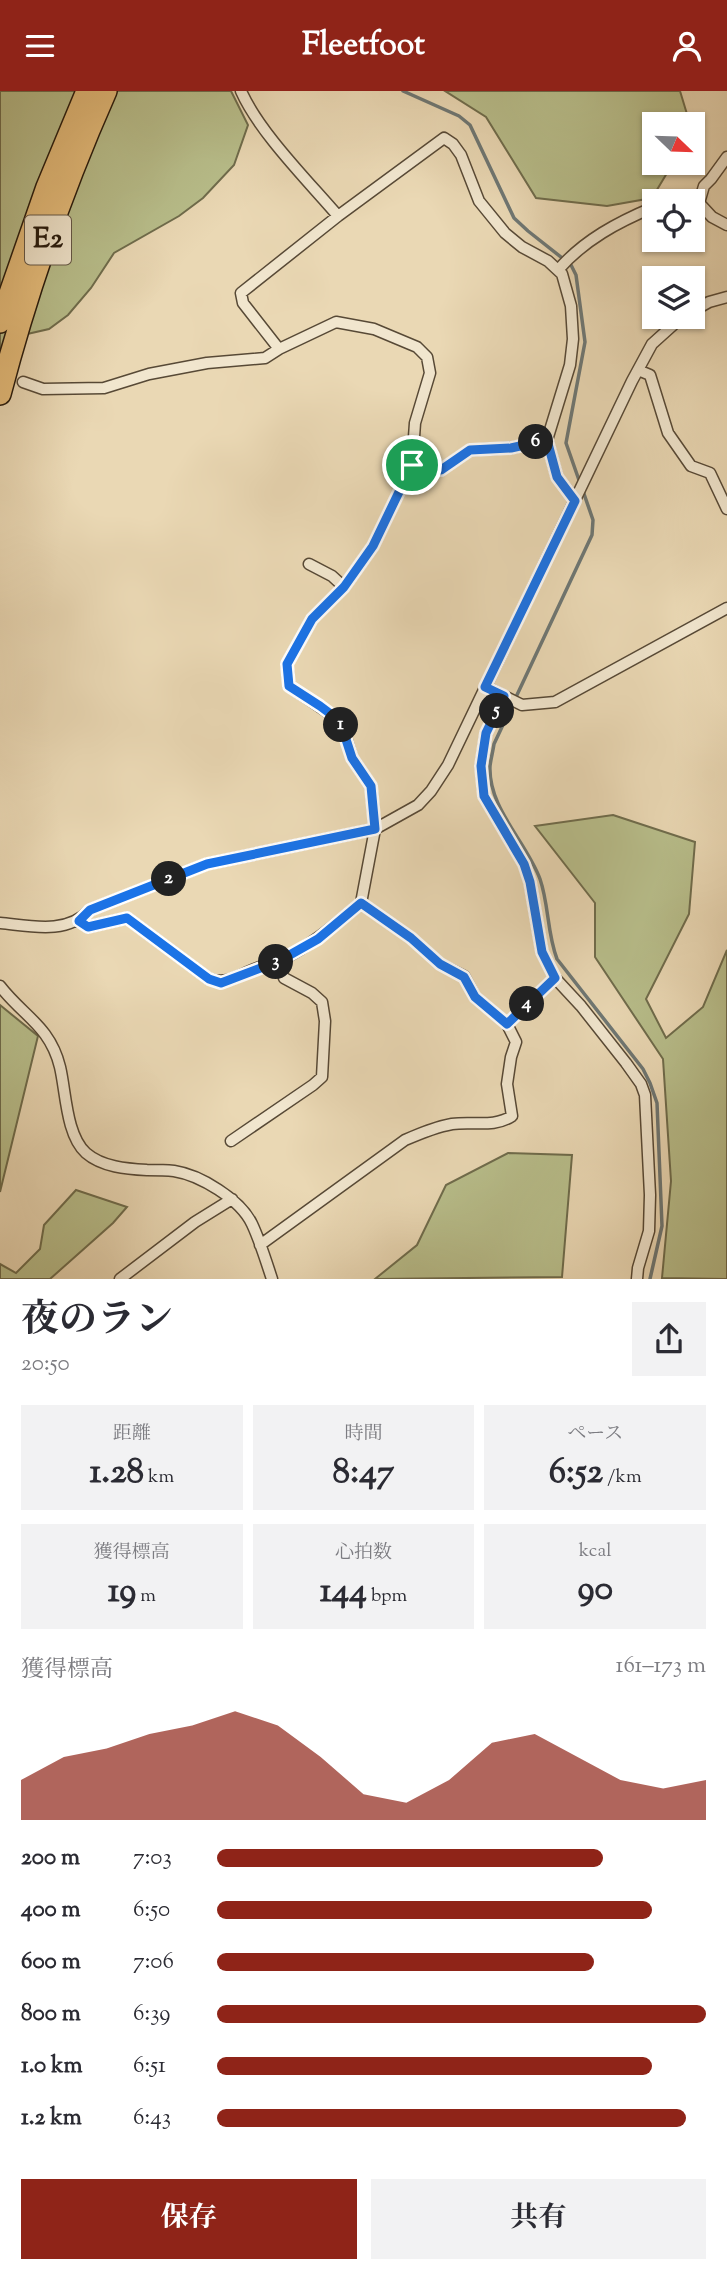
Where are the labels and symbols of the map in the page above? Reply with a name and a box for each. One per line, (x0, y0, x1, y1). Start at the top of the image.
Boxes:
north arrow (642, 112, 705, 175)
road number: E2 (25, 215, 71, 265)
pin: 6 (518, 425, 554, 459)
pin (382, 435, 442, 495)
pin: 5 (480, 693, 514, 729)
pin: 1 (324, 707, 358, 743)
pin: 2 (152, 861, 186, 897)
pin: 3 (258, 945, 294, 979)
pin: 4 (510, 986, 544, 1021)

